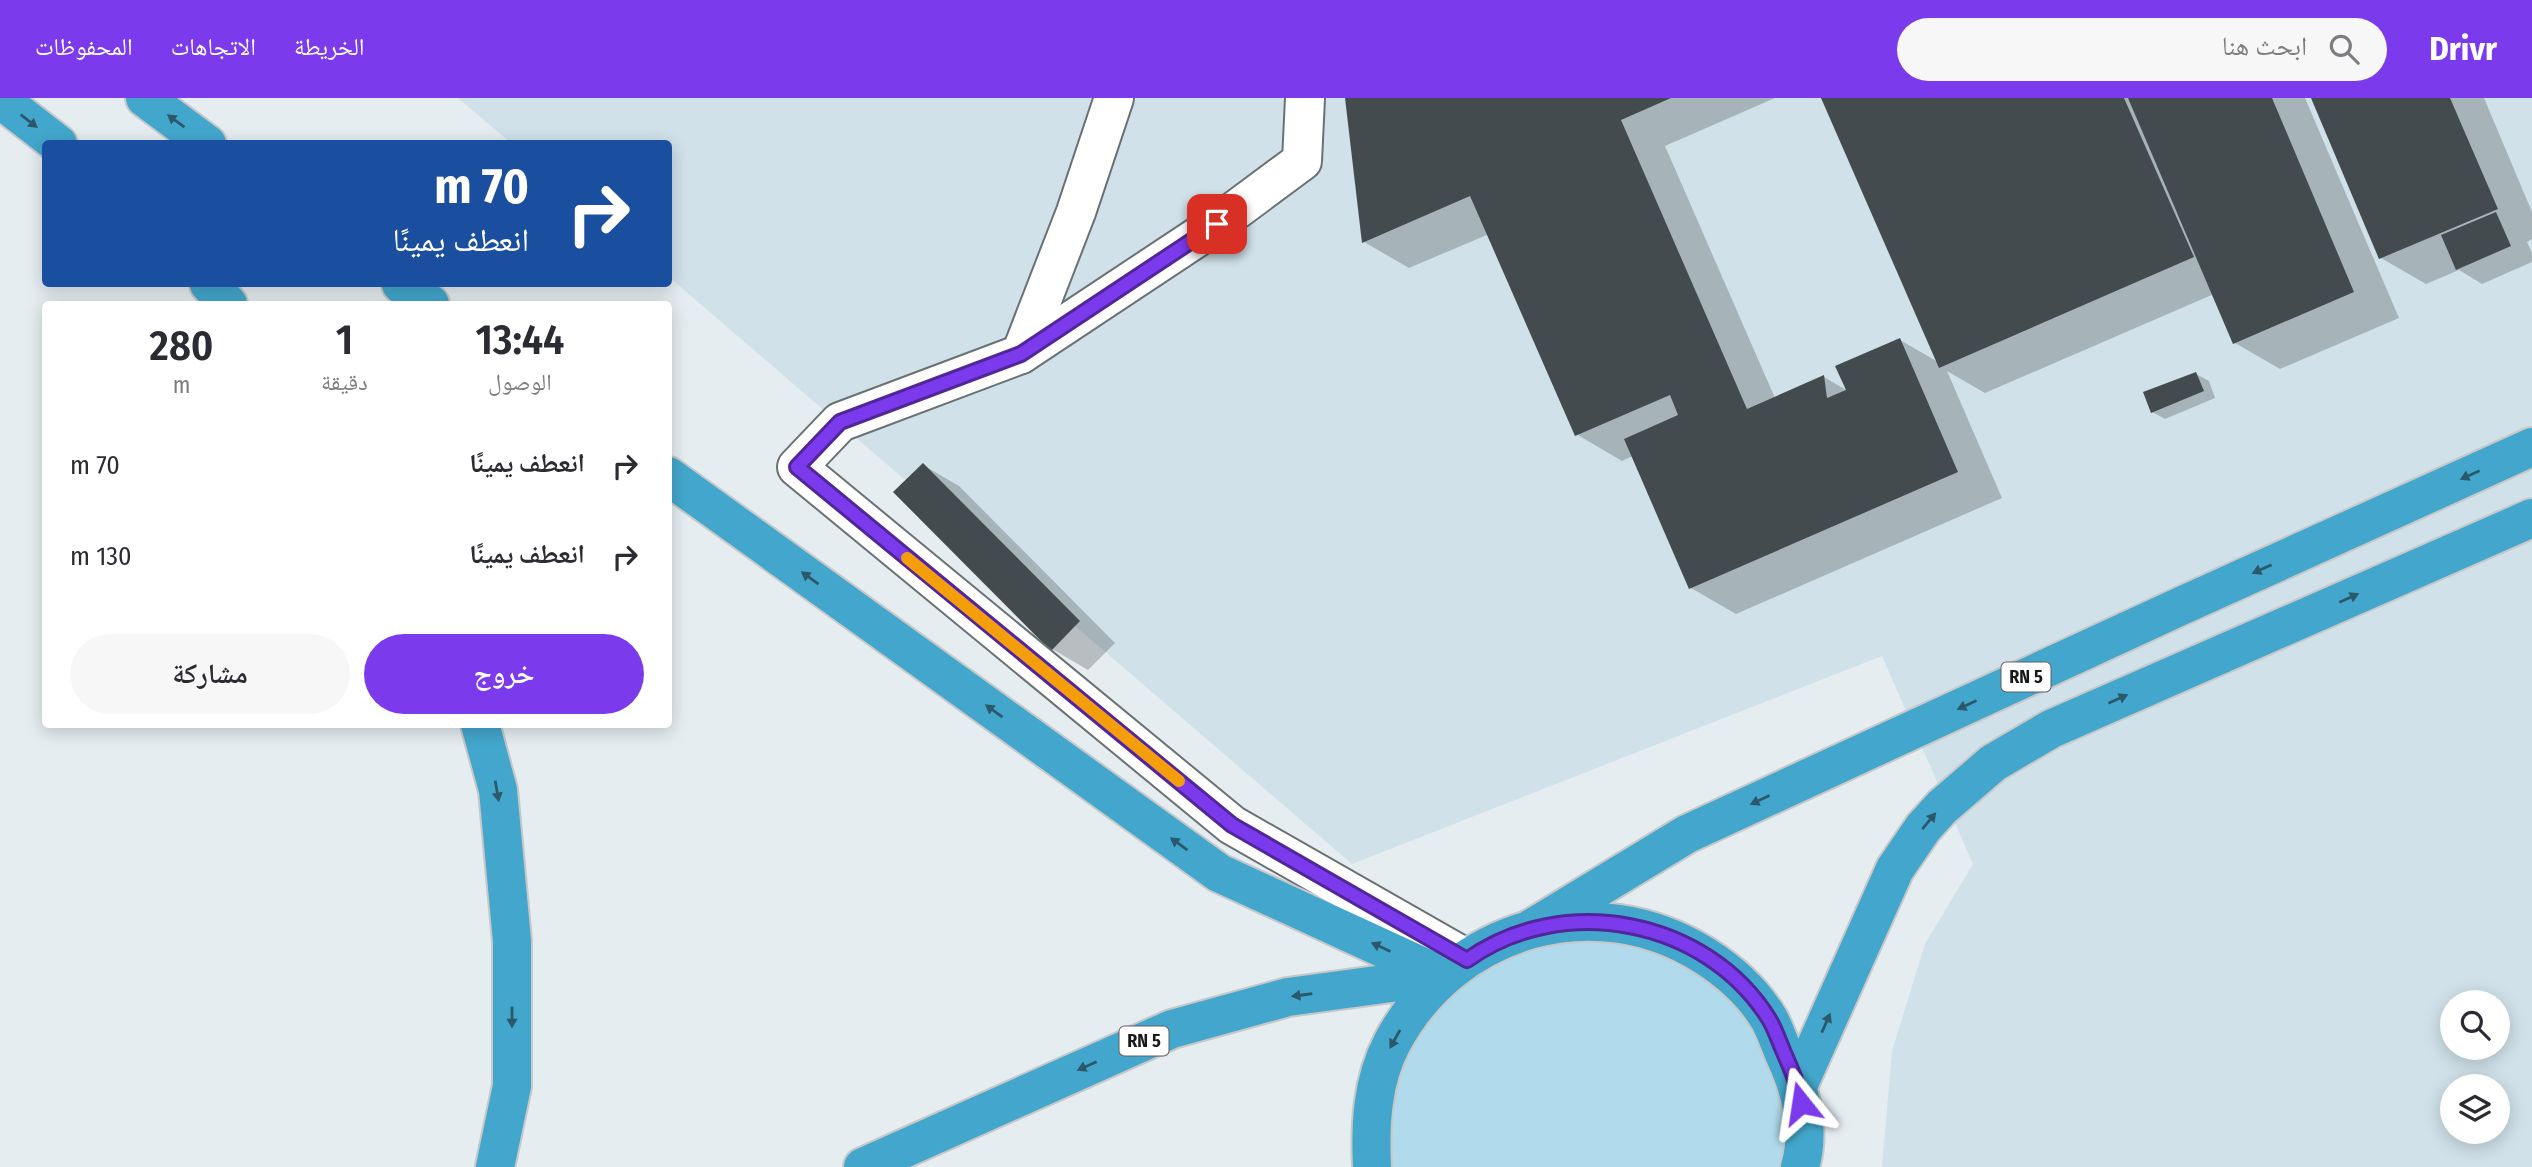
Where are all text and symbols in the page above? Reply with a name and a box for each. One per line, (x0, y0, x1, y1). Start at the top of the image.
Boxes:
search box (1897, 18, 2387, 81)
text: Drivr (2429, 29, 2497, 69)
icon: search (2325, 30, 2363, 68)
text: ابحث هنا (2222, 31, 2307, 62)
text: المحفوظات (35, 33, 133, 61)
text: الاتجاهات (171, 33, 256, 61)
text: الخريطة (294, 33, 365, 61)
one-way arrow (20, 114, 38, 128)
one-way arrow (167, 114, 185, 128)
text: 70 m (434, 157, 529, 216)
icon: right (553, 168, 644, 259)
pin (1187, 194, 1247, 254)
icon: arrive (1198, 205, 1236, 243)
text: انعطف يمينًا (392, 221, 529, 259)
text: 1 (336, 315, 353, 365)
text: 13:44 (475, 315, 564, 365)
text: 280 (150, 321, 213, 371)
text: دقيقة (321, 368, 368, 396)
text: الوصول (488, 368, 552, 396)
text: m (173, 371, 190, 399)
icon: right (606, 447, 644, 485)
text: انعطف يمينًا (469, 448, 585, 479)
text: 70 m (70, 450, 120, 481)
one-way arrow (2459, 470, 2480, 481)
icon: right (606, 538, 644, 576)
text: انعطف يمينًا (469, 539, 585, 570)
text: 130 m (70, 541, 132, 572)
one-way arrow (2252, 563, 2272, 575)
one-way arrow (801, 571, 819, 585)
one-way arrow (2339, 593, 2360, 604)
button: مشاركة (70, 634, 350, 714)
button: خروج (364, 634, 644, 714)
road number: RN 5 (2002, 662, 2050, 692)
one-way arrow (2108, 693, 2128, 705)
one-way arrow (1957, 699, 1977, 711)
one-way arrow (985, 704, 1003, 718)
one-way arrow (492, 780, 503, 802)
one-way arrow (1750, 795, 1770, 806)
one-way arrow (1921, 813, 1936, 830)
one-way arrow (1170, 837, 1188, 851)
one-way arrow (1371, 941, 1391, 953)
one-way arrow (1291, 989, 1313, 1000)
map controls (2440, 990, 2510, 1144)
button: search (2440, 990, 2510, 1060)
one-way arrow (506, 1007, 518, 1029)
one-way arrow (1820, 1013, 1832, 1033)
road number: RN 5 (1120, 1026, 1168, 1056)
one-way arrow (1389, 1029, 1401, 1049)
one-way arrow (1077, 1061, 1098, 1072)
position arrow (1764, 1066, 1838, 1140)
button: layers (2440, 1074, 2510, 1144)

